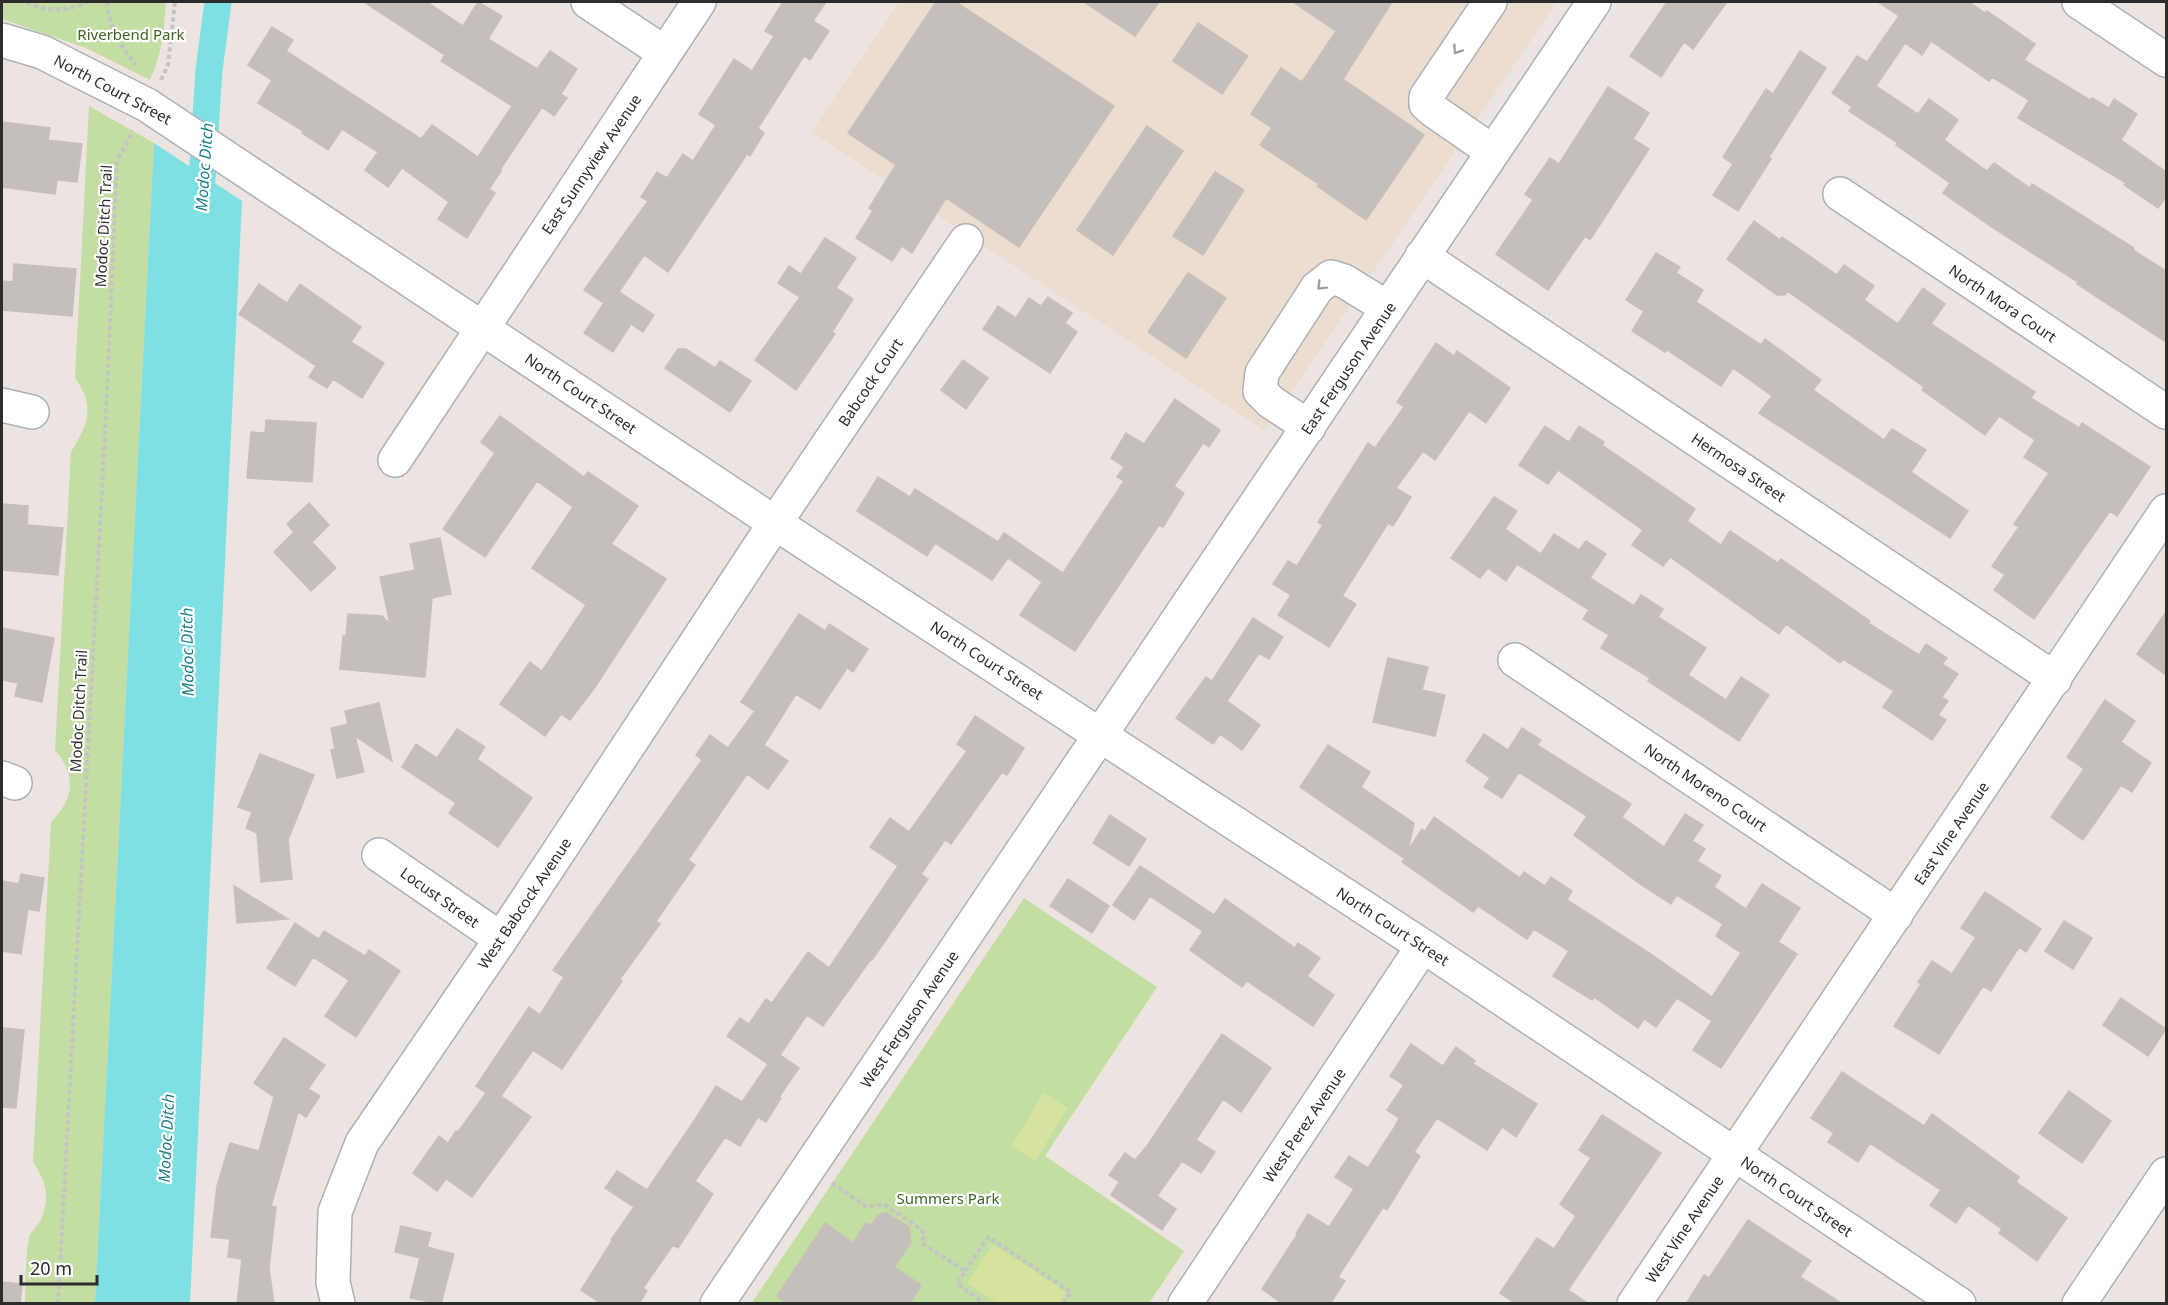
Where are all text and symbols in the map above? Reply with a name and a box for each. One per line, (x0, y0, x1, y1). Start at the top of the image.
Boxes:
park label: Riverbend Park (77, 24, 185, 44)
one-way arrow (1453, 44, 1465, 54)
street label: North Court Street (51, 50, 176, 129)
street label: East Sunnyview Avenue (537, 90, 645, 238)
water label: Modoc Ditch (190, 122, 218, 212)
street label: Modoc Ditch Trail (90, 164, 116, 288)
street label: North Mora Court (1945, 260, 2061, 347)
one-way arrow (1317, 279, 1328, 290)
street label: East Ferguson Avenue (1296, 298, 1400, 438)
street label: Babcock Court (833, 334, 907, 430)
street label: North Court Street (521, 348, 641, 438)
street label: Hermosa Street (1688, 428, 1791, 506)
water label: Modoc Ditch (175, 607, 199, 697)
street label: North Court Street (927, 616, 1048, 704)
street label: Modoc Ditch Trail (65, 649, 91, 773)
street label: North Moreno Court (1641, 738, 1772, 836)
street label: East Vine Avenue (1909, 777, 1993, 889)
street label: West Babcock Avenue (473, 834, 575, 972)
street label: Locust Street (397, 862, 484, 932)
street label: North Court Street (1333, 882, 1454, 970)
street label: West Ferguson Avenue (856, 946, 962, 1092)
street label: West Perez Avenue (1258, 1064, 1350, 1186)
water label: Modoc Ditch (153, 1093, 179, 1183)
street label: North Court Street (1737, 1151, 1857, 1241)
street label: West Vine Avenue (1641, 1171, 1727, 1287)
park label: Summers Park (897, 1188, 1000, 1208)
scale bar (21, 1248, 98, 1286)
text: 20 m (30, 1256, 72, 1280)

